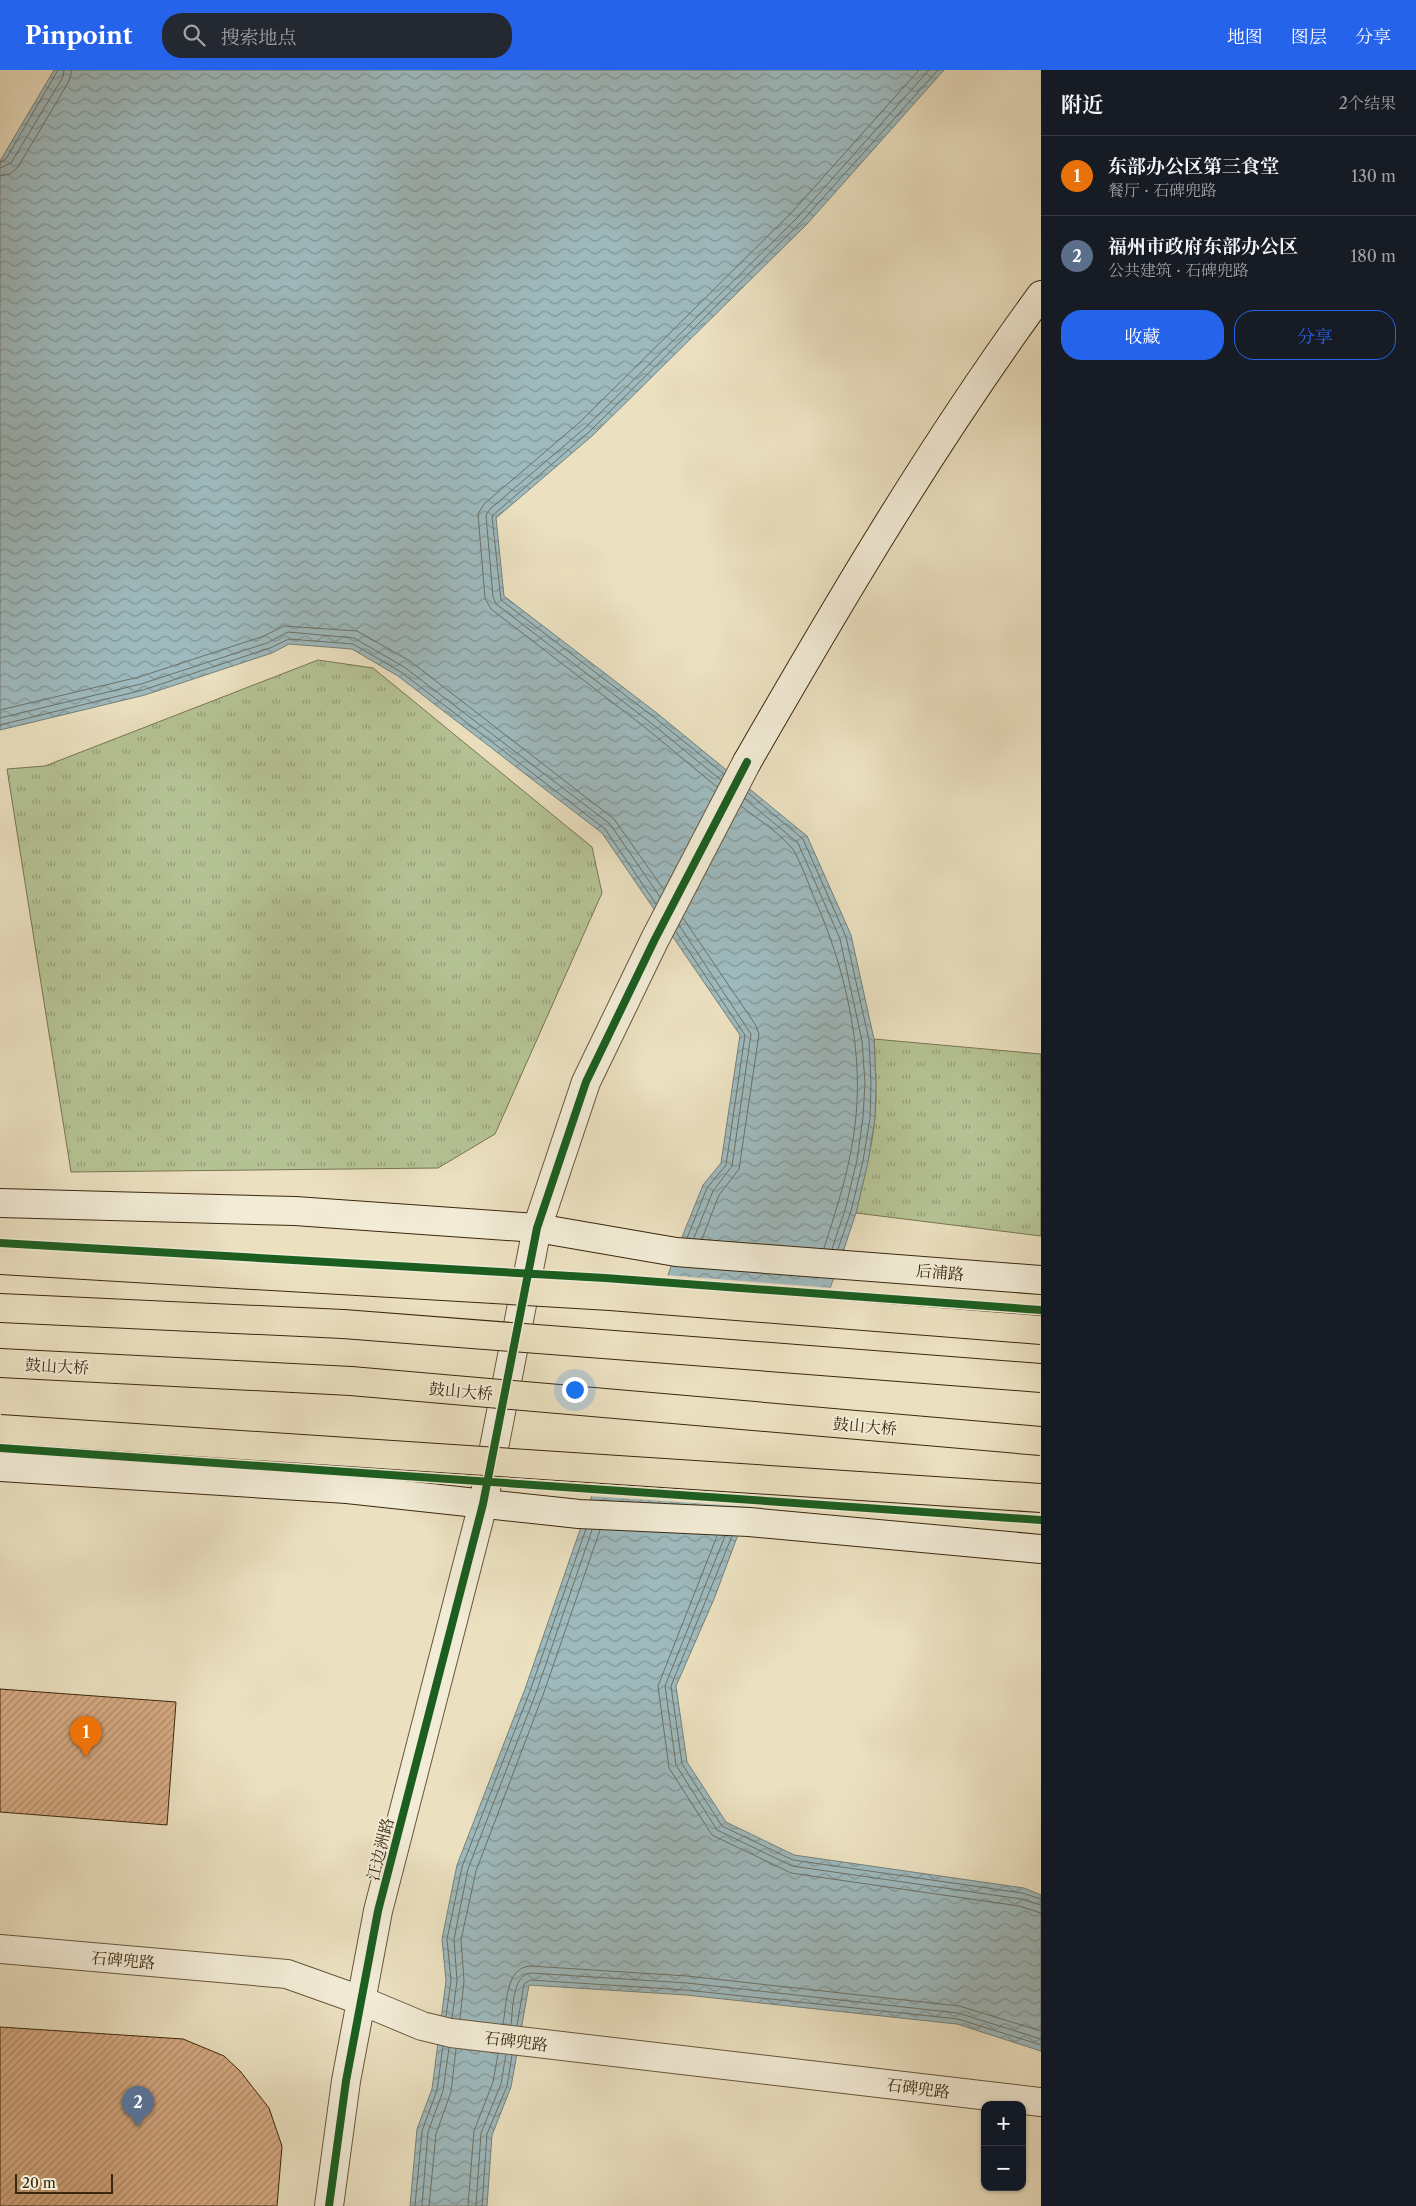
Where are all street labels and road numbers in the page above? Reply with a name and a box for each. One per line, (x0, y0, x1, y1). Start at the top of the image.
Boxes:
street label: 后浦路 (915, 1260, 965, 1284)
street label: 鼓山大桥 (25, 1354, 89, 1378)
street label: 鼓山大桥 (428, 1378, 494, 1404)
street label: 鼓山大桥 (832, 1413, 898, 1439)
street label: 江边洲路 (363, 1816, 397, 1882)
street label: 石碑兜路 (90, 1947, 156, 1973)
street label: 石碑兜路 (483, 2027, 549, 2055)
street label: 石碑兜路 (885, 2074, 951, 2102)

